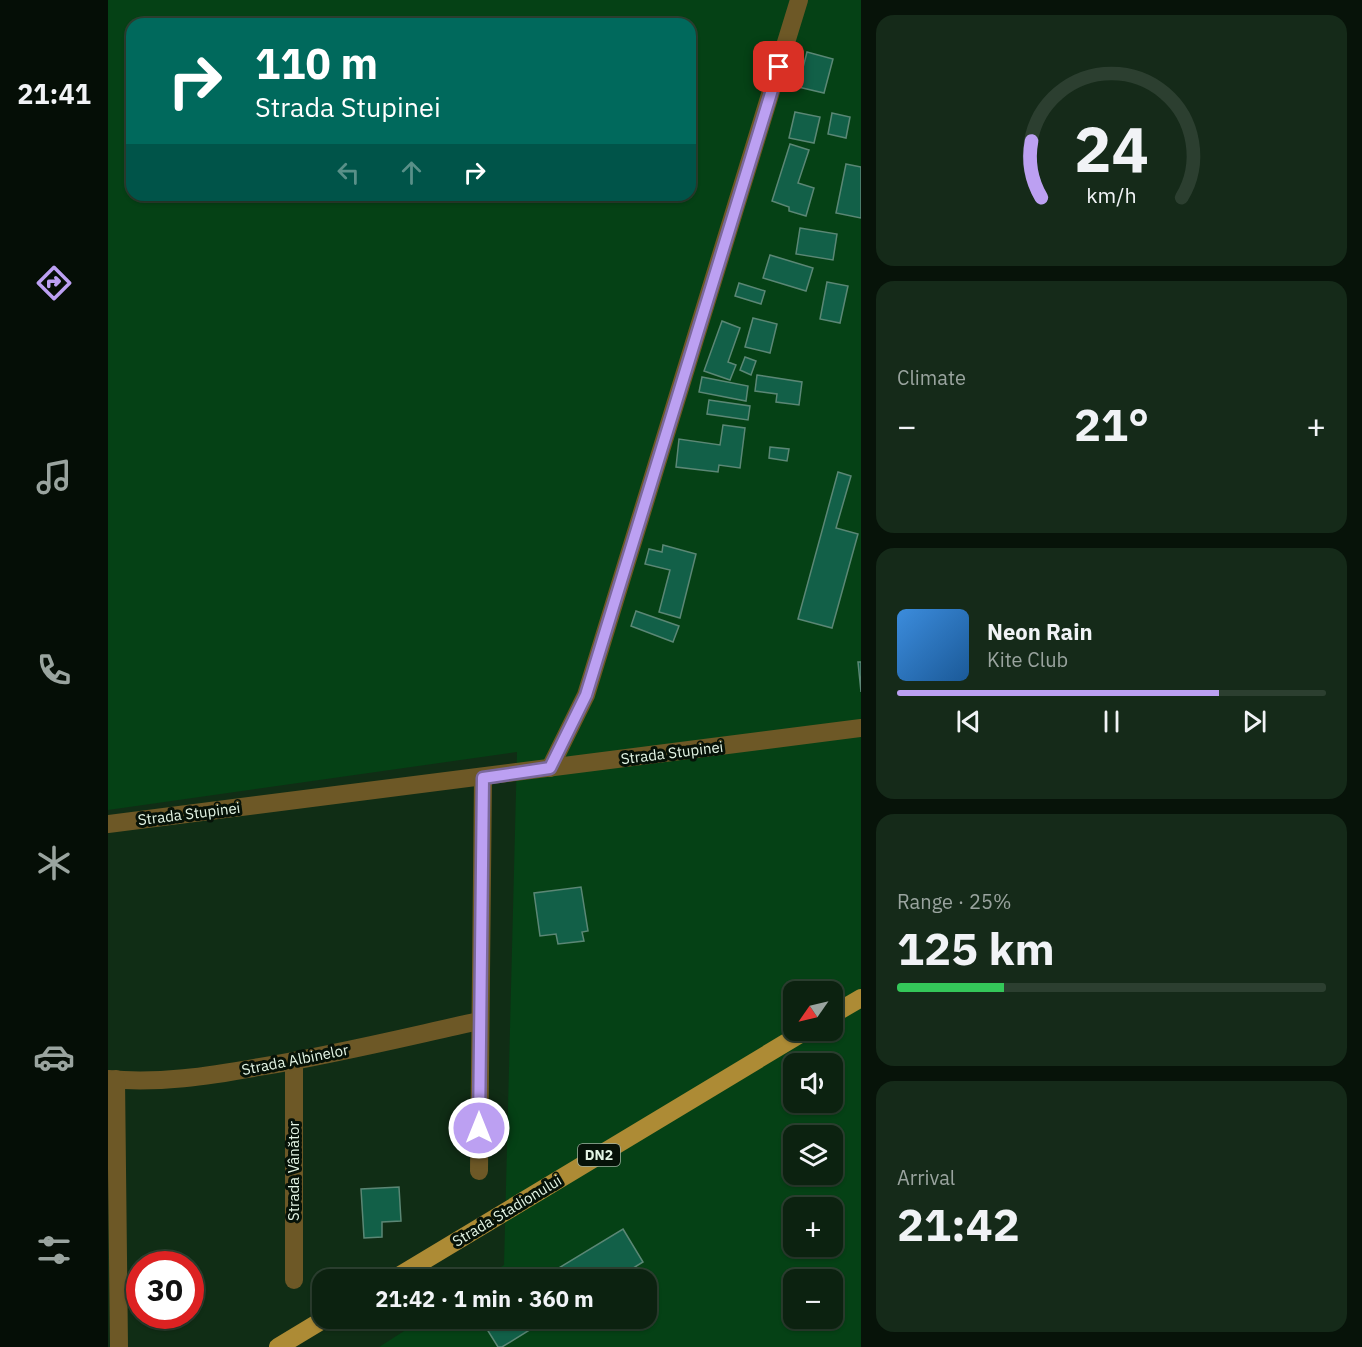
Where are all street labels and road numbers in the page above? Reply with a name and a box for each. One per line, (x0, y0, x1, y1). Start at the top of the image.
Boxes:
street label: Strada Stupinei (620, 737, 724, 768)
street label: Strada Stupinei (137, 798, 241, 829)
street label: Strada Albinelor (240, 1040, 350, 1079)
street label: Strada Vânător (284, 1120, 303, 1221)
road number: DN2 (578, 1144, 620, 1166)
street label: Strada Stadionului (449, 1171, 565, 1251)

